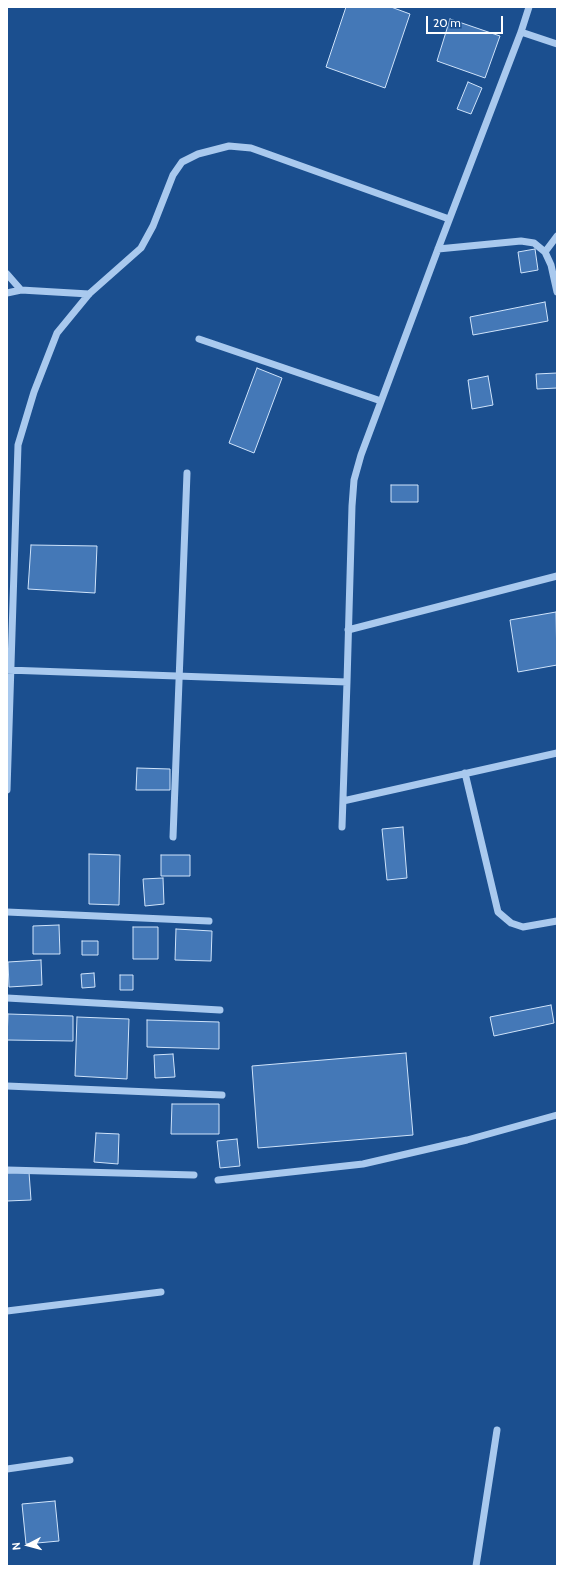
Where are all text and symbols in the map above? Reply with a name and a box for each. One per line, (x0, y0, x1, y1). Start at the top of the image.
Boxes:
scale bar (428, 8, 505, 34)
text: 20 m (433, 15, 461, 30)
north arrow (8, 1525, 48, 1565)
text: N (9, 1542, 23, 1551)

